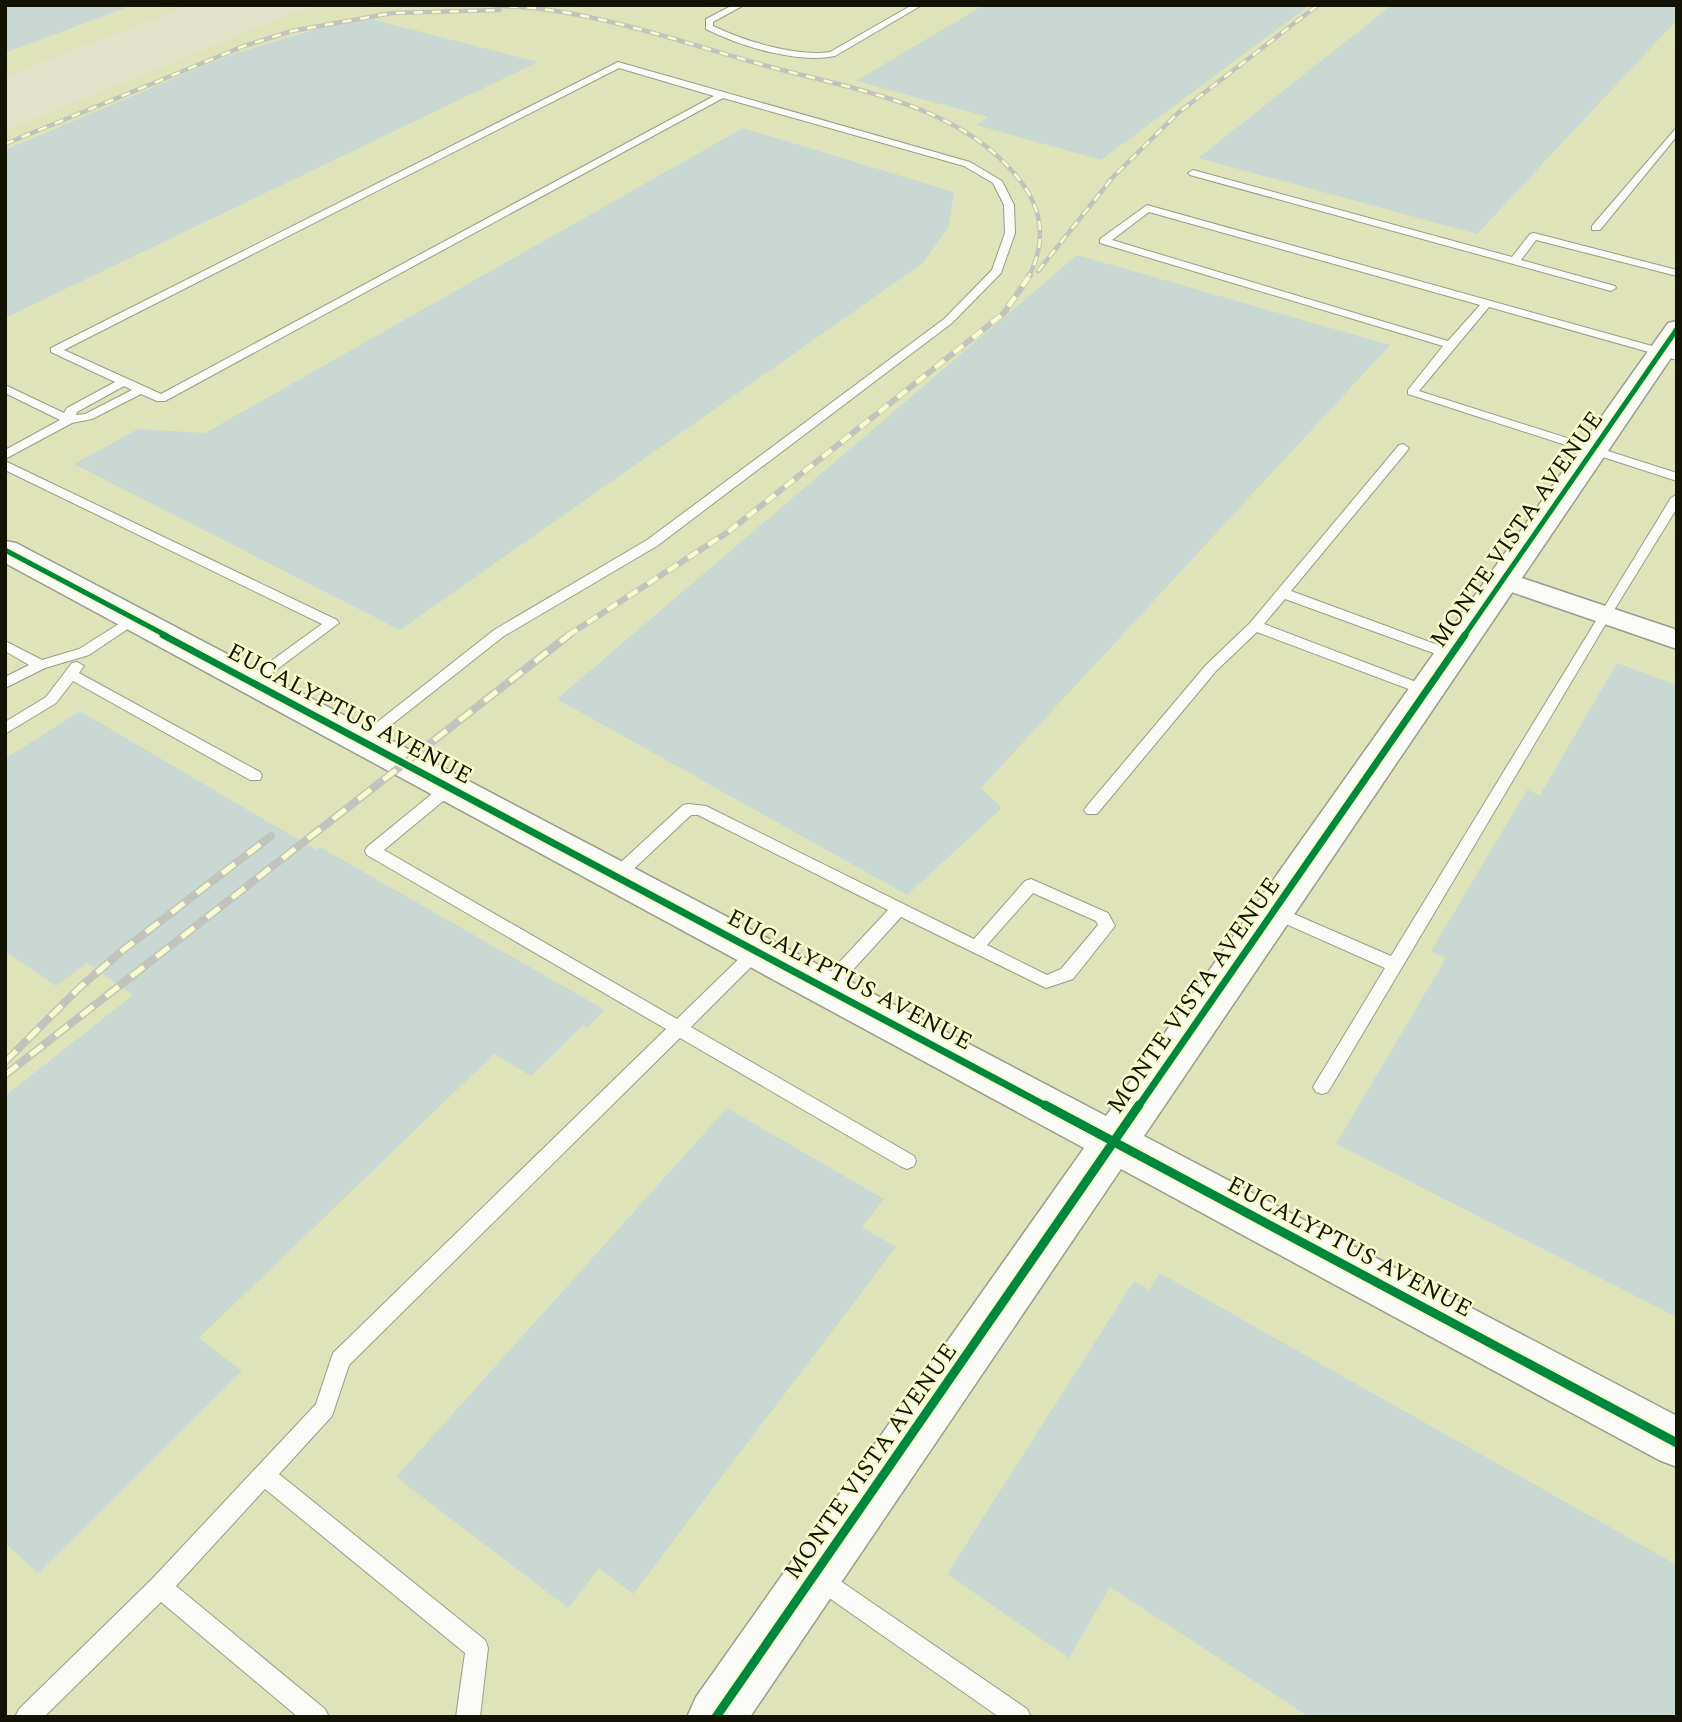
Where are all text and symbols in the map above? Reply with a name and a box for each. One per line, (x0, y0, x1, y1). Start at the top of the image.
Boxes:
street label: MONTE VISTA AVENUE (1421, 404, 1612, 655)
street label: EUCALYPTUS AVENUE (220, 634, 479, 794)
street label: MONTE VISTA AVENUE (1098, 870, 1289, 1121)
street label: EUCALYPTUS AVENUE (720, 900, 979, 1060)
street label: EUCALYPTUS AVENUE (1220, 1167, 1479, 1327)
street label: MONTE VISTA AVENUE (775, 1336, 966, 1587)

